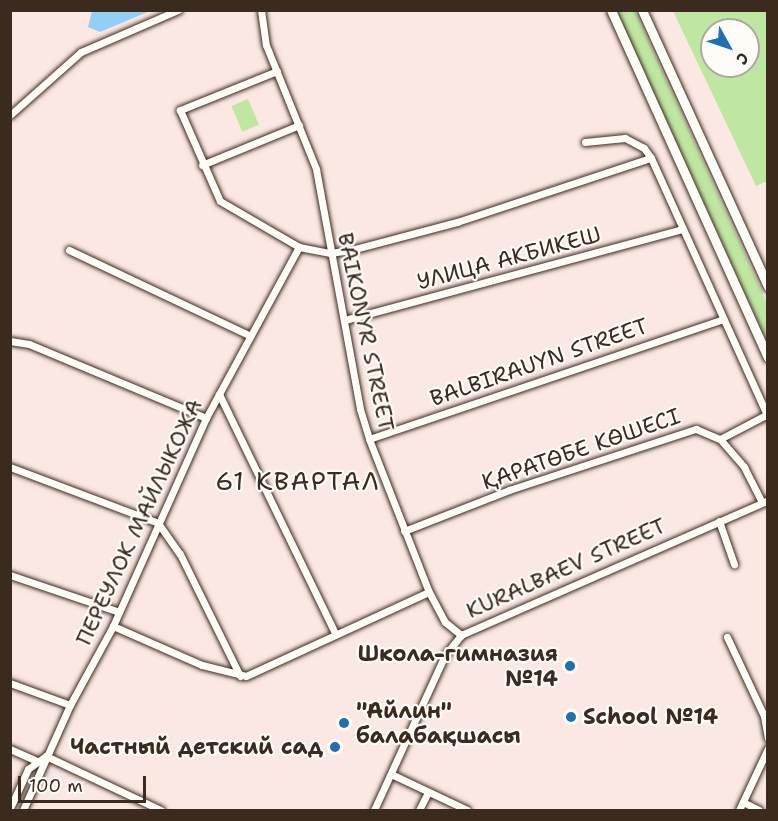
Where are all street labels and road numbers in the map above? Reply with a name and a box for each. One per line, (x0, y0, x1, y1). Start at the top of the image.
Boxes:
street label: УЛИЦА АКБИКЕШ (414, 221, 604, 295)
street label: BAIKONYR STREET (332, 230, 400, 434)
street label: BALBIRAUYN STREET (427, 312, 651, 412)
street label: ПЕРЕУЛОК МАЙЛЫКОЖА (70, 395, 208, 649)
street label: ҚАРАТӨБЕ КӨШЕСІ (478, 403, 684, 495)
street label: KURALBAEV STREET (462, 512, 670, 624)

